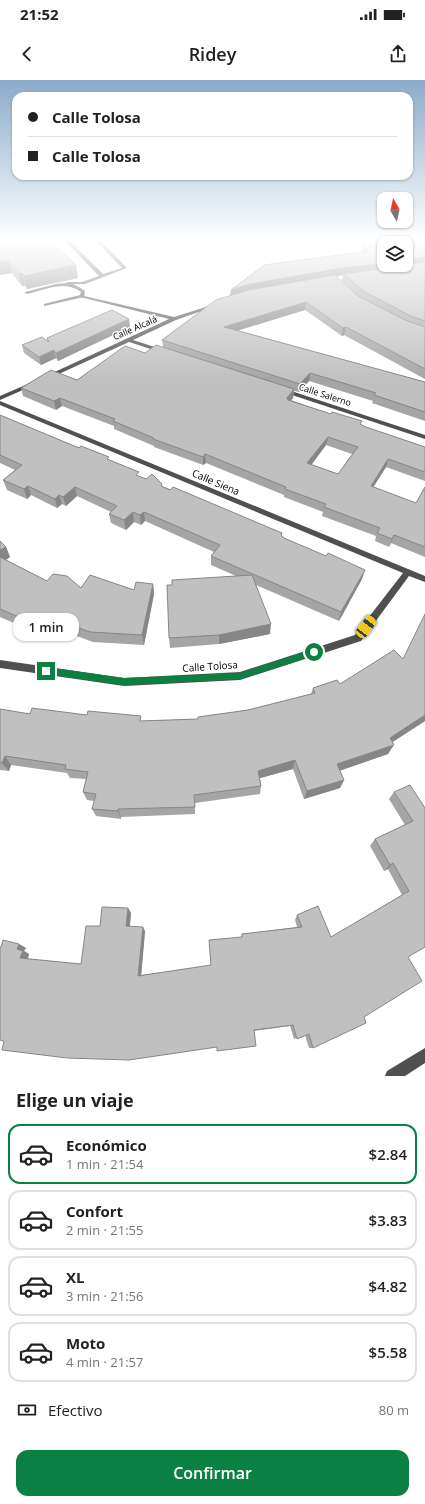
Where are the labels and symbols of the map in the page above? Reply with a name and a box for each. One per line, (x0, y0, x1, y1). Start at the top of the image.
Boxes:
north arrow (377, 192, 413, 228)
street label: Calle Alcalá (111, 312, 159, 343)
street label: Calle Salerno (297, 380, 353, 409)
street label: Calle Siena (190, 466, 242, 498)
callout: 1 min (13, 613, 79, 641)
car (354, 614, 378, 640)
route start (305, 643, 323, 661)
street label: Calle Tolosa (182, 657, 238, 675)
route end (37, 662, 55, 680)

